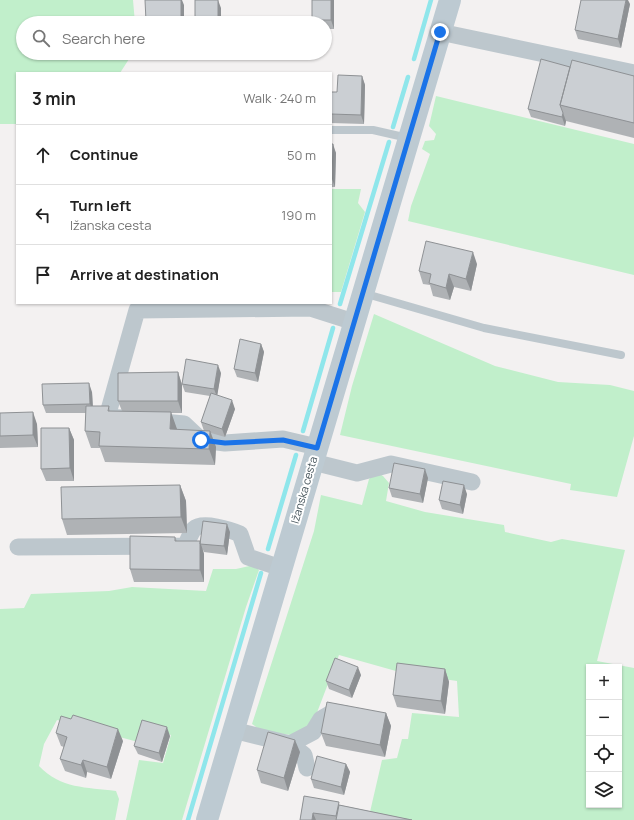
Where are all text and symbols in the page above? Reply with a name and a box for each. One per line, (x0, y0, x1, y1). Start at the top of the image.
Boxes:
search box (16, 16, 332, 60)
route end (431, 23, 449, 41)
icon: search (30, 27, 52, 49)
text: Search here (62, 28, 145, 49)
text: 3 min (32, 87, 76, 110)
text: Walk · 240 m (243, 89, 316, 107)
icon: ahead (32, 144, 54, 166)
text: Continue (70, 144, 138, 165)
text: 50 m (287, 146, 316, 164)
text: Turn left (70, 195, 132, 216)
icon: left (32, 204, 54, 226)
text: 190 m (281, 206, 316, 224)
text: Ižanska cesta (70, 216, 151, 234)
icon: arrive (32, 264, 54, 286)
text: Arrive at destination (70, 264, 219, 285)
route start (192, 431, 210, 449)
street label: Ižanska cesta (287, 455, 320, 525)
map controls (586, 664, 622, 808)
button: + (586, 664, 622, 700)
button: − (586, 700, 622, 736)
button: locate (586, 736, 622, 772)
button: layers (586, 772, 622, 808)

